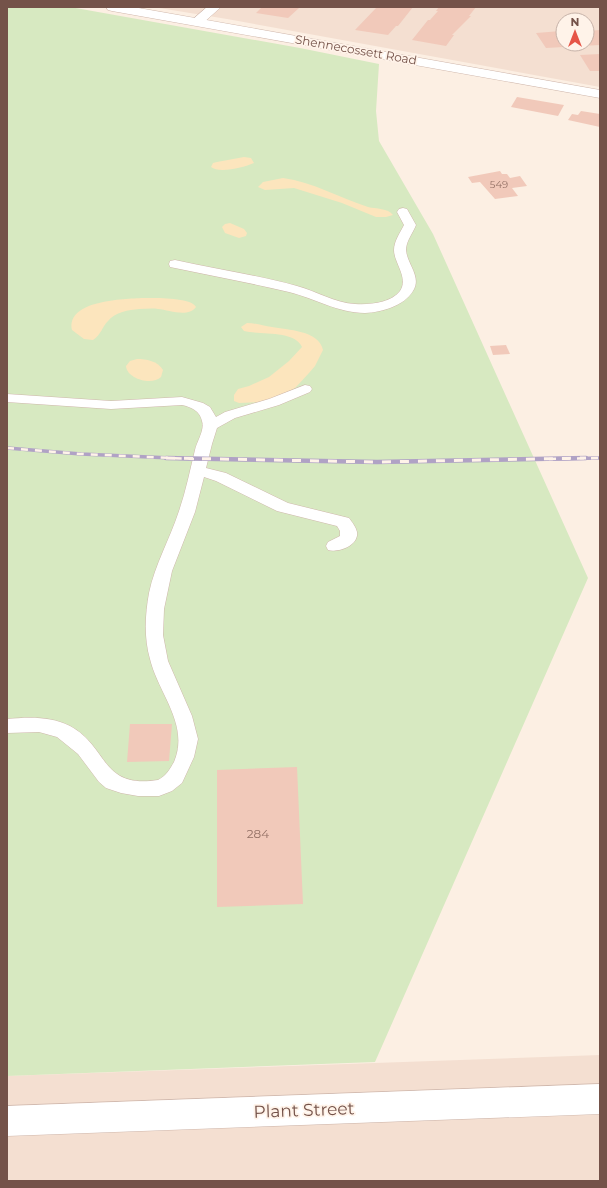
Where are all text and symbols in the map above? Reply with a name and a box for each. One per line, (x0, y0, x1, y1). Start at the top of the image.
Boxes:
north arrow (555, 12, 595, 52)
text: N (571, 15, 579, 29)
street label: Shennecossett Road (294, 31, 418, 68)
house number: 549 (490, 178, 508, 191)
house number: 284 (247, 826, 269, 841)
street label: Plant Street (253, 1098, 355, 1122)

